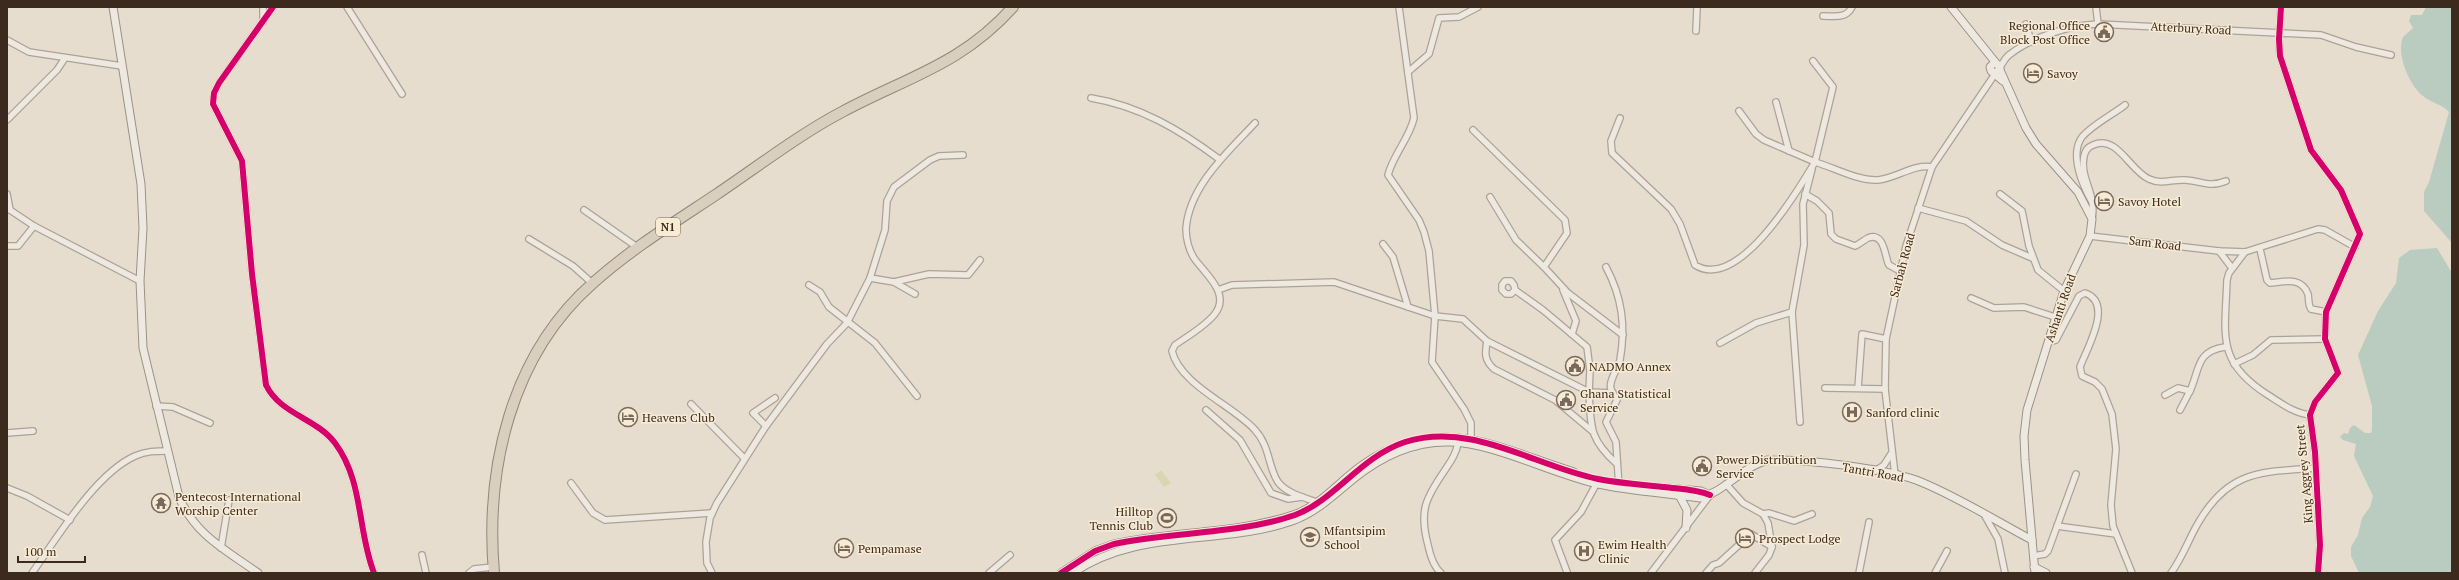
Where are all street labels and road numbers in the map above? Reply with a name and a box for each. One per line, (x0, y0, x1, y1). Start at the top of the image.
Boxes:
street label: Atterbury Road (2150, 18, 2232, 38)
road number: N1 (656, 218, 680, 236)
street label: Sarbah Road (1886, 231, 1918, 299)
street label: Sam Road (2128, 232, 2182, 254)
street label: Ashanti Road (2041, 271, 2079, 344)
street label: King Aggrey Street (2292, 423, 2316, 524)
street label: Tantri Road (1841, 459, 1905, 485)

